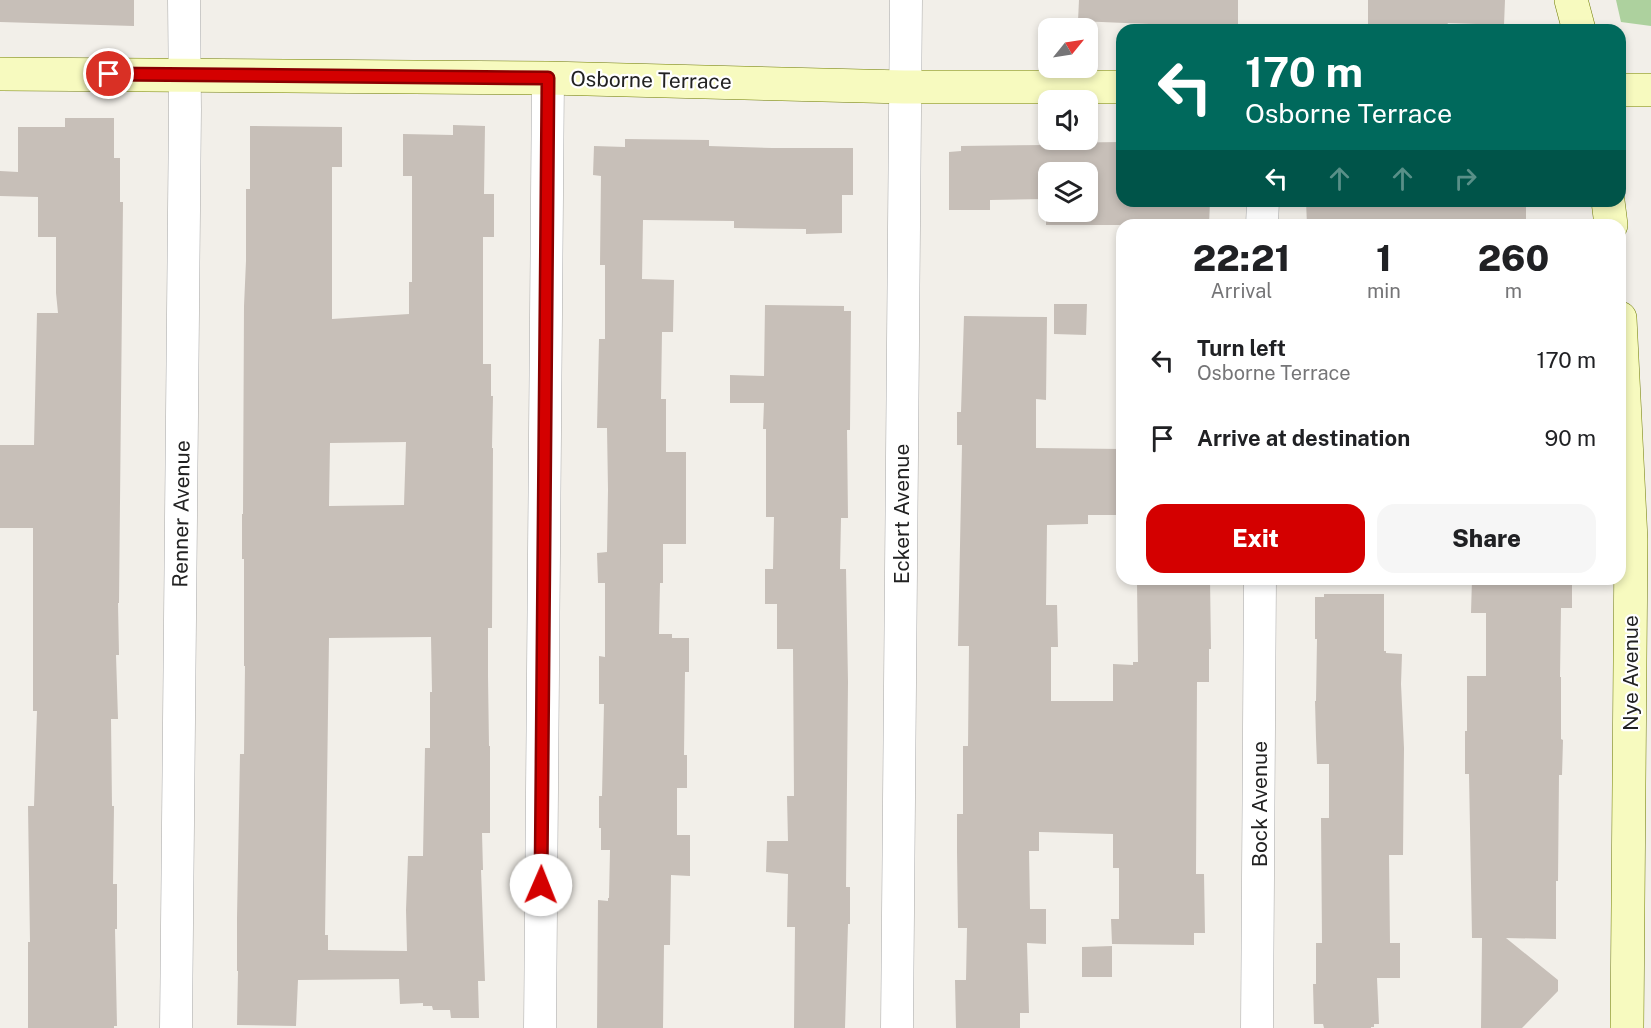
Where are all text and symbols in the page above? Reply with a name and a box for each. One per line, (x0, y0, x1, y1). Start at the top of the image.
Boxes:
north arrow (1038, 18, 1098, 78)
map controls (1038, 18, 1098, 222)
text: 170 m (1245, 47, 1363, 96)
pin (83, 48, 134, 99)
icon: left (1146, 48, 1224, 126)
icon: arrive (92, 57, 125, 90)
street label: Osborne Terrace (570, 66, 732, 94)
button: sound (1038, 90, 1098, 150)
text: Osborne Terrace (1245, 97, 1452, 129)
button: layers (1038, 162, 1098, 222)
icon: left (1260, 162, 1293, 195)
icon: ahead (1323, 162, 1356, 195)
icon: ahead (1386, 162, 1419, 195)
icon: right (1449, 162, 1482, 195)
text: 22:21 (1193, 237, 1290, 279)
text: 1 (1376, 237, 1392, 279)
text: 260 (1478, 237, 1549, 279)
text: Arrival (1211, 279, 1272, 303)
text: min (1367, 279, 1401, 303)
text: m (1505, 279, 1522, 303)
text: Turn left (1197, 335, 1286, 361)
icon: left (1146, 344, 1179, 377)
text: 170 m (1536, 347, 1596, 373)
text: Osborne Terrace (1197, 361, 1351, 385)
icon: arrive (1146, 422, 1179, 455)
text: Arrive at destination (1197, 425, 1410, 451)
text: 90 m (1545, 425, 1596, 451)
street label: Renner Avenue (167, 440, 195, 588)
street label: Eckert Avenue (889, 444, 914, 584)
button: Exit (1146, 504, 1365, 573)
button: Share (1377, 504, 1596, 573)
street label: Nye Avenue (1618, 615, 1643, 731)
street label: Bock Avenue (1247, 741, 1272, 867)
position arrow (509, 853, 573, 917)

